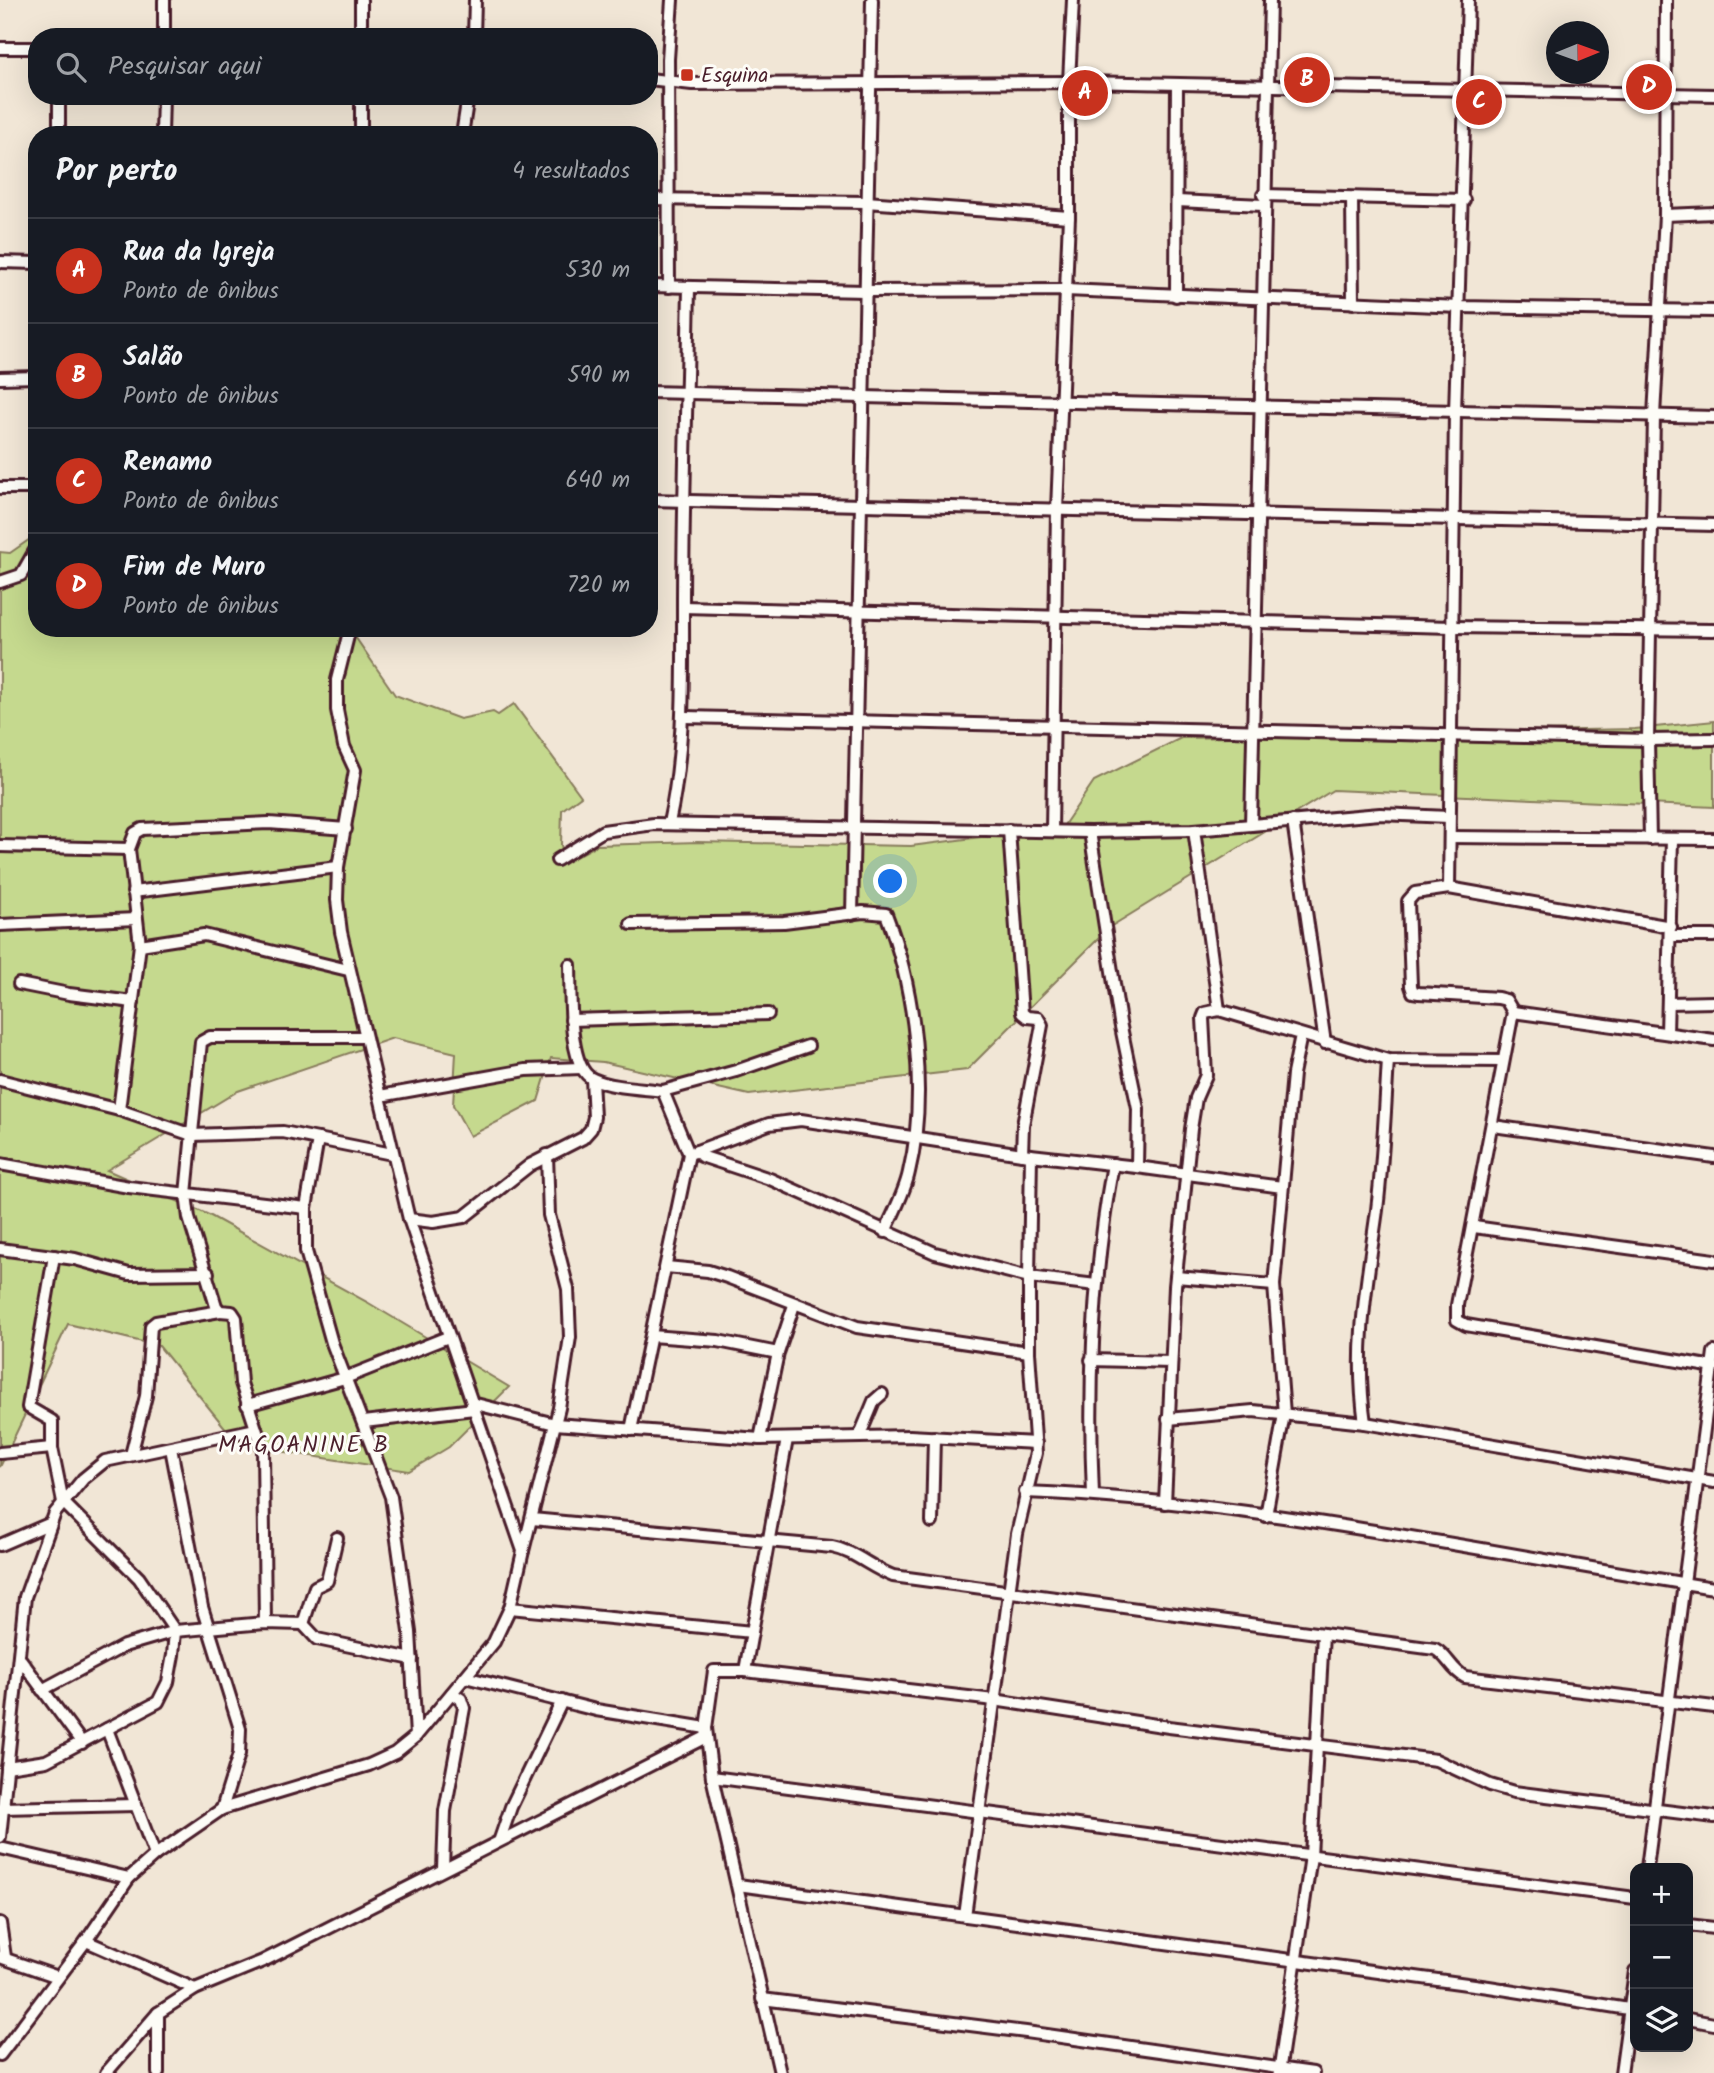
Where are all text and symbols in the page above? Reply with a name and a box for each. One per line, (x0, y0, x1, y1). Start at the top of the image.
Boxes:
north arrow (1546, 21, 1609, 84)
search box (28, 28, 658, 105)
text: Pesquisar aqui (108, 46, 261, 88)
icon: search (52, 48, 90, 86)
pin: B (1284, 54, 1330, 106)
place label: Esquina (701, 60, 768, 93)
pin: D (1626, 61, 1672, 113)
marker: Esquina (679, 67, 695, 83)
pin: A (1062, 67, 1108, 119)
pin: C (1456, 76, 1502, 128)
text: Por perto (56, 148, 177, 196)
text: 4 resultados (512, 154, 630, 190)
text: Rua da Igreja (123, 232, 274, 274)
text: A (72, 253, 86, 289)
text: 530 m (565, 253, 630, 289)
text: Ponto de ônibus (123, 274, 279, 310)
text: Salão (123, 337, 183, 379)
text: B (72, 358, 86, 394)
text: 590 m (567, 358, 630, 394)
text: Ponto de ônibus (123, 379, 279, 415)
text: Renamo (123, 442, 212, 484)
text: C (72, 463, 86, 499)
text: 640 m (566, 463, 630, 499)
text: Ponto de ônibus (123, 484, 279, 520)
text: Fim de Muro (123, 547, 265, 589)
text: D (71, 568, 87, 604)
text: 720 m (567, 568, 630, 604)
text: Ponto de ônibus (123, 589, 279, 625)
your location (873, 864, 907, 898)
district label: MAGOANINE B (218, 1428, 390, 1464)
map controls (1630, 1863, 1693, 2052)
button: + (1630, 1863, 1693, 1926)
button: − (1630, 1926, 1693, 1989)
button: layers (1630, 1989, 1693, 2052)

